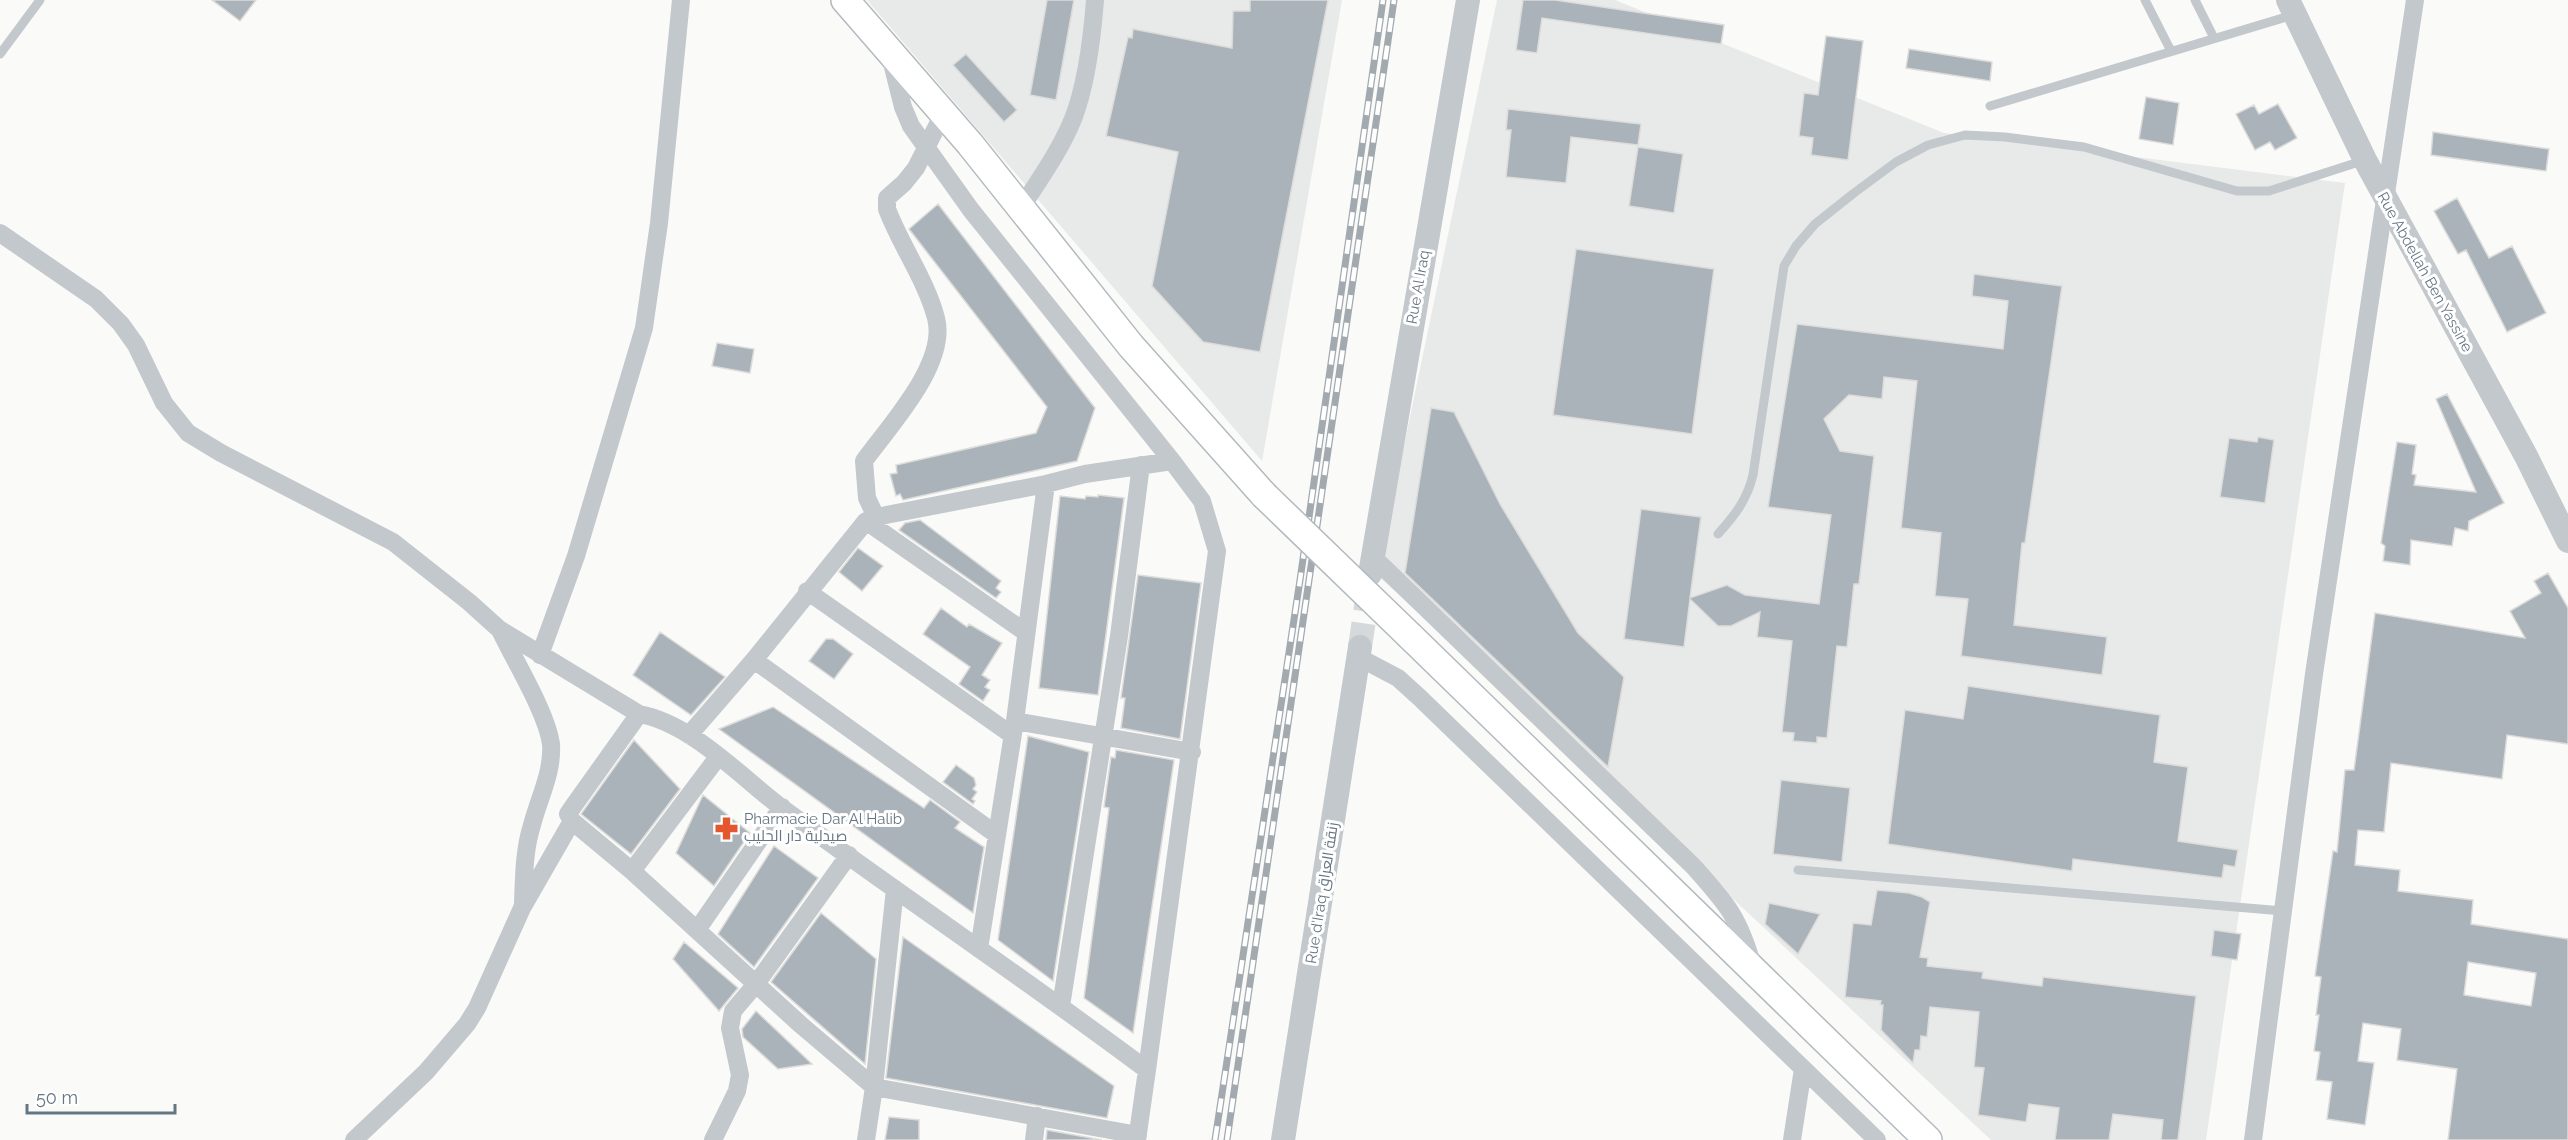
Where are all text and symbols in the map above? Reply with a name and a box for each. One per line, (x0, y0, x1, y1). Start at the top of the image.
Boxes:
street label: Rue Abdellah Ben Yassine (2374, 189, 2477, 355)
street label: Rue Al Iraq (1403, 249, 1433, 325)
place label: Pharmacie Dar Al Halib صيدلية دار الحليب (744, 810, 902, 845)
pharmacy icon: Pharmacie Dar Al Halib صيدلية دار الحليب (713, 815, 739, 841)
street label: Rue d'Iraq زنقة العراق (1302, 821, 1343, 965)
scale bar (27, 1077, 176, 1115)
text: 50 m (36, 1087, 78, 1108)

